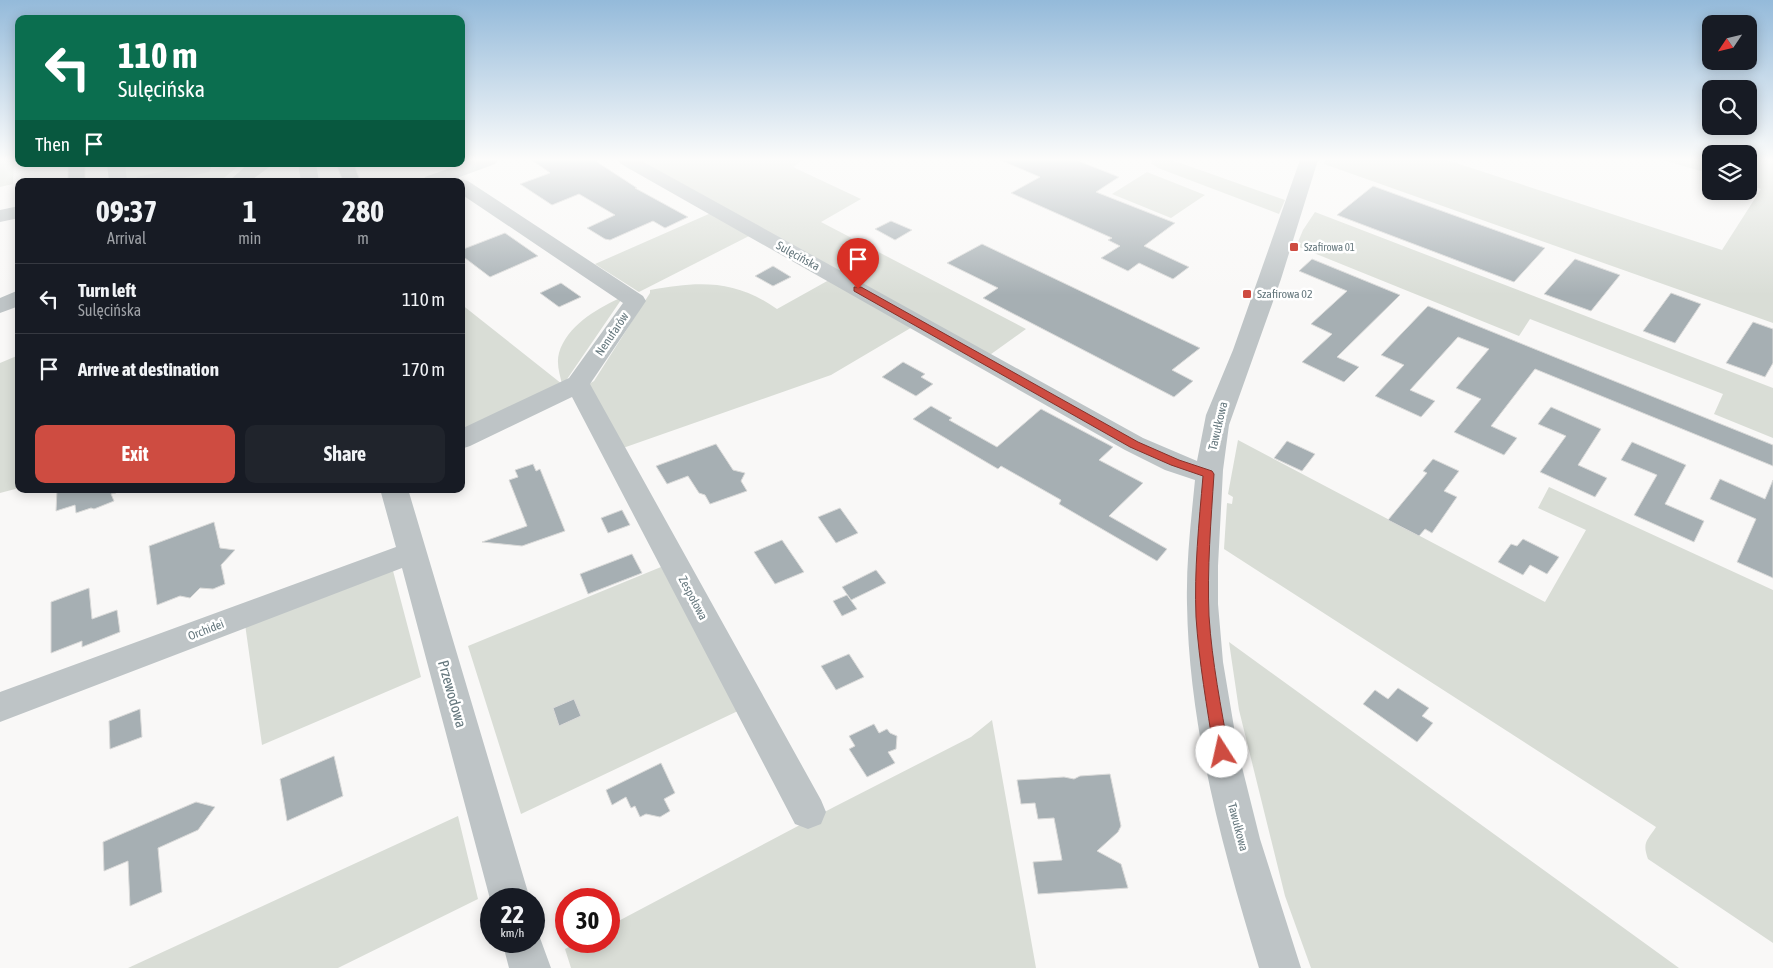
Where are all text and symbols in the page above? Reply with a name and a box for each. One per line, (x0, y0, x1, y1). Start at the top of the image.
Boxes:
north arrow (1702, 15, 1758, 70)
map controls (1702, 15, 1757, 200)
icon: left (35, 35, 100, 100)
text: 110 m (118, 35, 197, 75)
text: Sulęcińska (118, 76, 205, 102)
button: search (1702, 80, 1757, 135)
icon: arrive (80, 130, 108, 158)
text: Then (35, 133, 70, 155)
button: layers (1702, 145, 1757, 200)
text: 09:37 (96, 194, 157, 228)
text: 1 (243, 194, 257, 228)
text: 280 (342, 194, 384, 228)
text: Arrival (107, 229, 146, 247)
text: min (238, 229, 261, 247)
text: m (357, 229, 369, 247)
street label: Sulęcińska (774, 238, 822, 274)
pin (837, 238, 879, 289)
marker: Szafirowa 01 (1288, 241, 1300, 253)
place label: Szafirowa 01 (1304, 241, 1355, 253)
icon: arrive (844, 245, 872, 273)
text: Turn left (78, 279, 136, 301)
icon: left (35, 285, 63, 313)
place label: Szafirowa 02 (1257, 287, 1313, 301)
text: 110 m (402, 288, 445, 310)
marker: Szafirowa 02 (1241, 288, 1253, 300)
text: Sulęcińska (78, 301, 141, 319)
street label: Nenufarów (592, 310, 632, 358)
icon: arrive (35, 355, 63, 383)
text: Arrive at destination (78, 358, 219, 380)
text: 170 m (402, 358, 445, 380)
street label: Tawułkowa (1206, 400, 1230, 452)
button: Exit (35, 425, 235, 483)
button: Share (245, 425, 445, 483)
street label: Zespołowa (676, 574, 710, 622)
street label: Orchidei (186, 617, 226, 643)
street label: Przewodowa (435, 658, 470, 730)
position arrow (1195, 725, 1247, 777)
street label: Tawułkowa (1225, 801, 1251, 853)
speed limit sign: 30 (555, 888, 620, 953)
text: 22 (501, 900, 524, 928)
text: km/h (501, 926, 524, 940)

